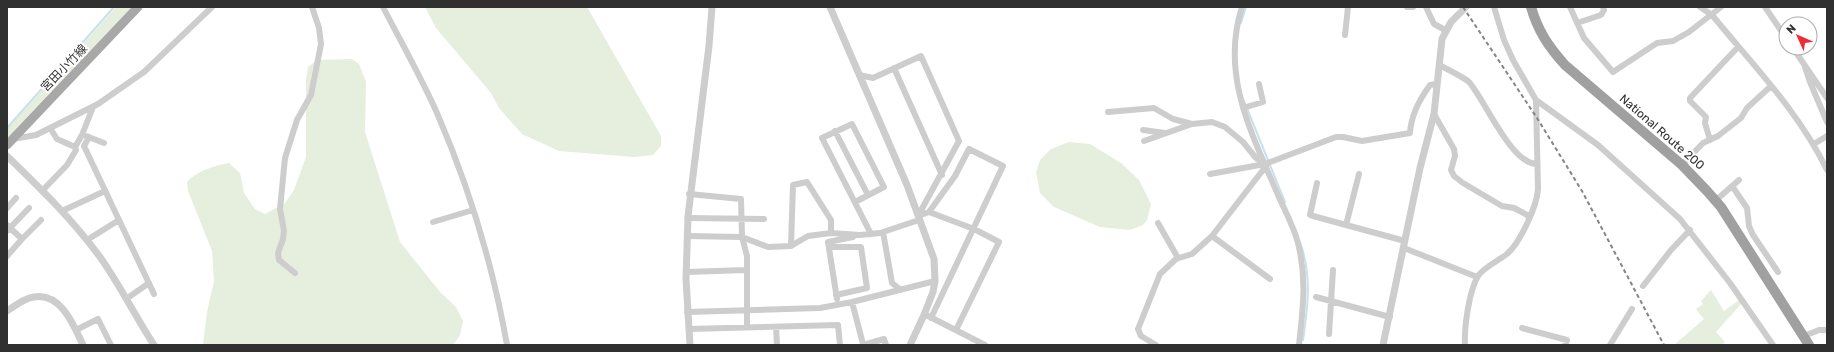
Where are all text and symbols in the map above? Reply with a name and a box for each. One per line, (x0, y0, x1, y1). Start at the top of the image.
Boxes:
north arrow (1778, 16, 1818, 56)
text: N (1784, 22, 1799, 37)
street label: 宮田小竹線 (38, 42, 90, 94)
street label: National Route 200 (1617, 91, 1707, 173)

